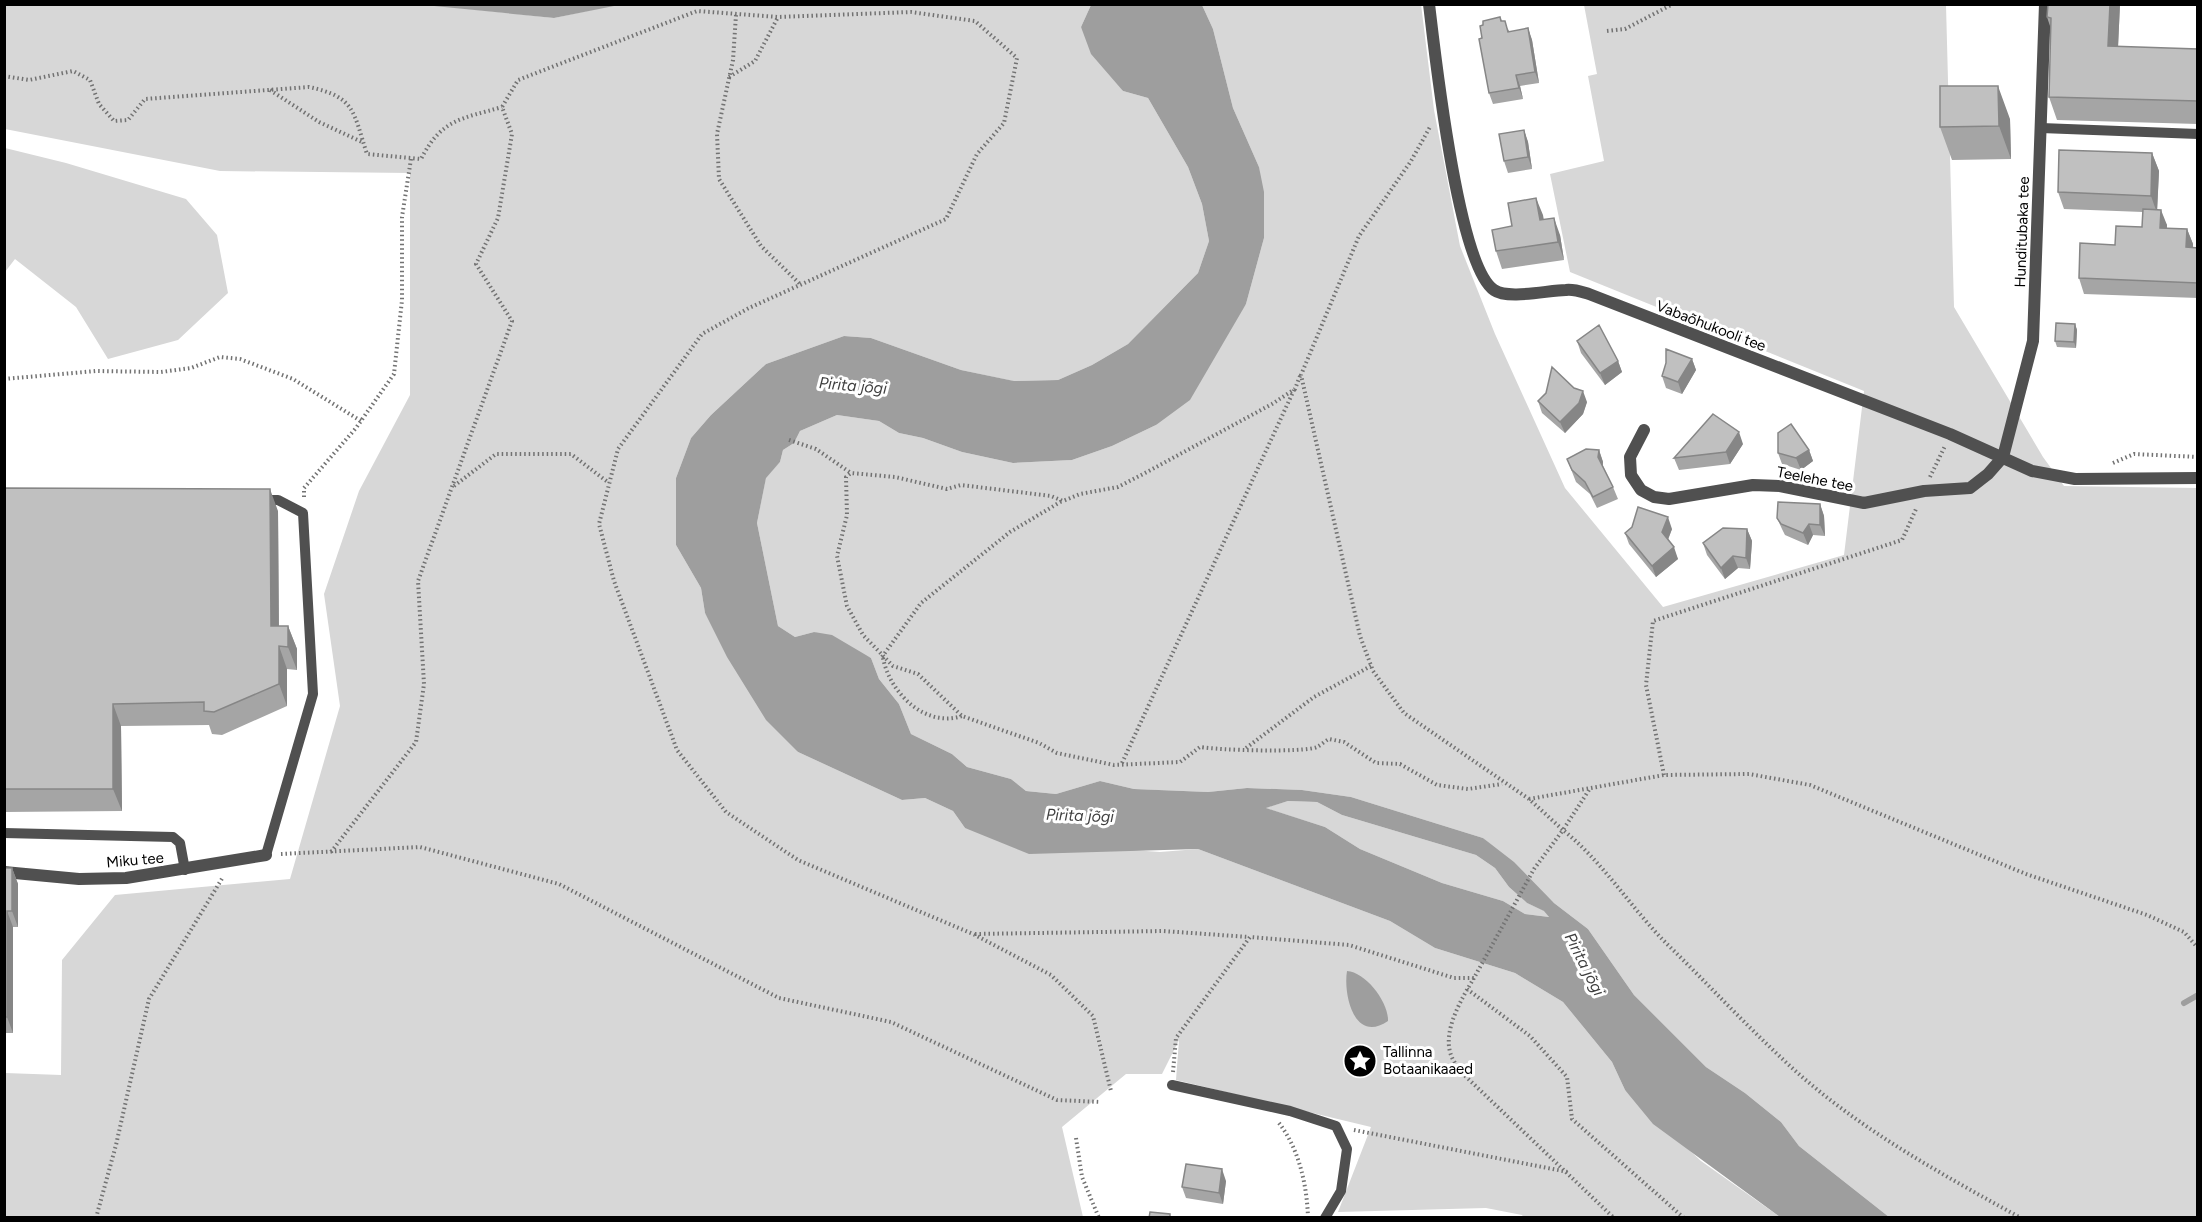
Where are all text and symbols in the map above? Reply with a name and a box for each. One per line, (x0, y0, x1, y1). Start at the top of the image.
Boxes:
street label: Hunditubaka tee (2011, 176, 2033, 288)
street label: Vabaõhukooli tee (1653, 297, 1769, 355)
water label: Pirita jõgi (818, 373, 888, 398)
street label: Teelehe tee (1775, 463, 1855, 495)
water label: Pirita jõgi (1046, 805, 1115, 826)
street label: Miku tee (106, 849, 164, 871)
water label: Pirita jõgi (1561, 930, 1609, 999)
place icon: Tallinna Botaanikaaed (1342, 1043, 1378, 1079)
place label: Tallinna Botaanikaaed (1383, 1043, 1473, 1078)

